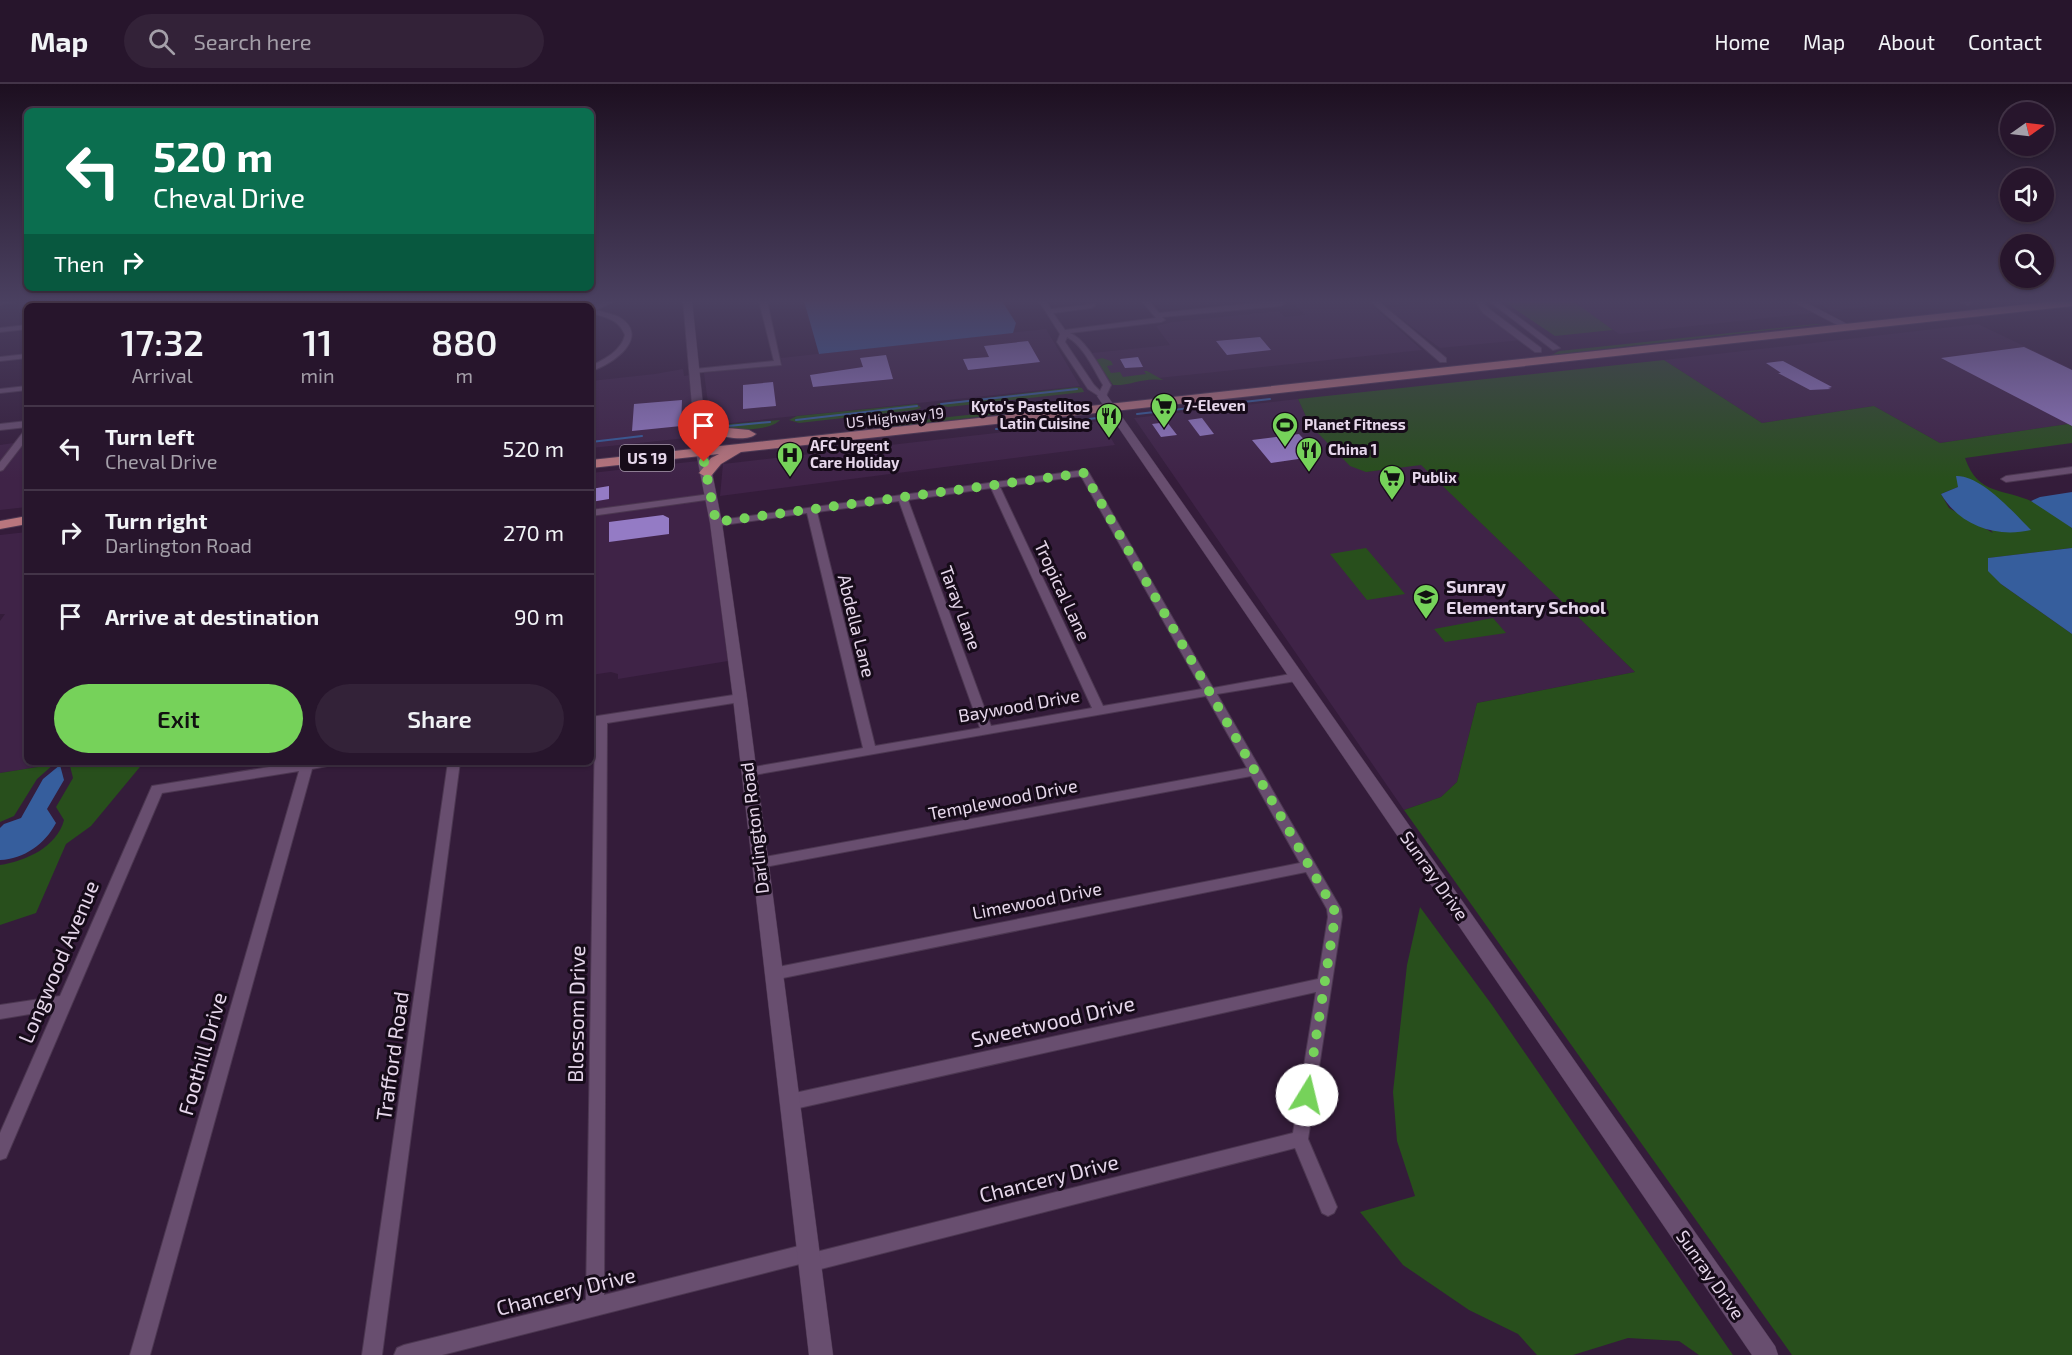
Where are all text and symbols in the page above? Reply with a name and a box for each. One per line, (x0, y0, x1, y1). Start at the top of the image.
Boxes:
search box (124, 14, 544, 68)
text: Map (30, 24, 88, 58)
icon: search (145, 25, 178, 58)
text: Search here (193, 28, 312, 54)
text: Home (1714, 29, 1770, 54)
text: Map (1803, 29, 1845, 54)
text: About (1878, 29, 1935, 54)
text: Contact (1968, 29, 2042, 54)
north arrow (2000, 102, 2054, 156)
map controls (2000, 102, 2054, 288)
text: 520 m (153, 130, 273, 180)
icon: left (54, 132, 132, 210)
button: sound (2000, 168, 2054, 222)
text: Cheval Drive (153, 181, 305, 213)
button: search (2000, 234, 2054, 288)
icon: right (116, 246, 149, 279)
text: Then (54, 250, 104, 276)
text: 17:32 (120, 320, 204, 363)
text: 11 (302, 320, 333, 363)
text: 880 (431, 320, 498, 363)
text: Arrival (132, 363, 193, 387)
text: min (300, 363, 335, 387)
text: m (455, 363, 473, 387)
supermarket icon: 7-Eleven (1149, 391, 1179, 429)
place label: 7-Eleven (1184, 396, 1246, 414)
place label: Kyto's Pastelitos Latin Cuisine (971, 397, 1090, 432)
pin (678, 400, 729, 462)
restaurant icon: Kyto's Pastelitos Latin Cuisine (1094, 401, 1124, 439)
street label: US Highway 19 (845, 403, 945, 431)
icon: arrive (687, 409, 720, 442)
sports icon: Planet Fitness (1270, 410, 1300, 448)
place label: Planet Fitness (1304, 415, 1406, 433)
text: Turn left (105, 423, 194, 449)
icon: left (54, 432, 87, 465)
text: 520 m (502, 435, 564, 461)
restaurant icon: China 1 (1294, 435, 1324, 473)
place label: AFC Urgent Care Holiday (810, 436, 900, 472)
hospital icon: AFC Urgent Care Holiday (775, 440, 805, 478)
place label: China 1 (1328, 440, 1377, 458)
road number: US 19 (620, 445, 674, 471)
text: Cheval Drive (105, 449, 218, 473)
supermarket icon: Publix (1377, 463, 1407, 501)
place label: Publix (1412, 468, 1457, 486)
text: Turn right (105, 507, 207, 533)
icon: right (54, 516, 87, 549)
text: 270 m (503, 519, 564, 545)
text: Darlington Road (105, 533, 252, 557)
street label: Tropical Lane (1030, 537, 1096, 644)
street label: Taray Lane (936, 562, 986, 653)
street label: Abdella Lane (834, 572, 880, 680)
place label: Sunray Elementary School (1446, 575, 1606, 618)
school or university icon: Sunray Elementary School (1411, 582, 1441, 620)
icon: arrive (54, 600, 87, 633)
text: Arrive at destination (105, 603, 319, 629)
text: 90 m (514, 603, 564, 629)
button: Exit (54, 684, 303, 753)
button: Share (315, 684, 564, 753)
street label: Baywood Drive (956, 684, 1081, 727)
street label: Darlington Road (735, 761, 773, 895)
street label: Templewood Drive (926, 774, 1079, 824)
street label: Sunray Drive (1396, 827, 1474, 924)
street label: Longwood Avenue (12, 876, 103, 1047)
street label: Limewood Drive (970, 877, 1103, 923)
street label: Blossom Drive (562, 945, 589, 1083)
street label: Foothill Drive (172, 989, 231, 1118)
street label: Trafford Road (370, 990, 413, 1122)
street label: Sweetwood Drive (968, 990, 1137, 1052)
position arrow (1275, 1063, 1339, 1127)
street label: Chancery Drive (976, 1148, 1121, 1207)
street label: Sunray Drive (1672, 1226, 1750, 1323)
street label: Chancery Drive (493, 1261, 638, 1320)

